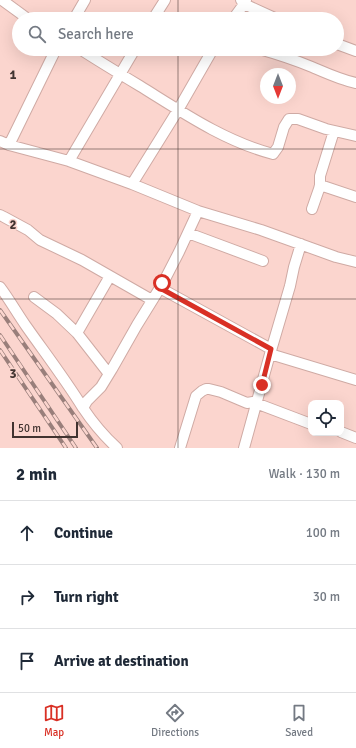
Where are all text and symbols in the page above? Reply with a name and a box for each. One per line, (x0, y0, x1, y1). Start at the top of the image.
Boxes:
search box (12, 12, 344, 56)
icon: search (26, 23, 48, 45)
text: Search here (58, 25, 134, 43)
text: 1 (9, 67, 17, 83)
north arrow (260, 68, 296, 104)
text: 2 (9, 217, 17, 233)
route start (153, 274, 171, 292)
text: 3 (9, 366, 17, 382)
route end (253, 376, 271, 394)
map controls (308, 400, 344, 436)
button: locate (308, 400, 344, 436)
scale bar (12, 420, 78, 439)
text: 50 m (18, 422, 41, 435)
text: 2 min (16, 464, 57, 485)
text: Walk · 130 m (269, 466, 340, 482)
icon: ahead (16, 522, 38, 544)
text: Continue (54, 524, 113, 542)
text: 100 m (306, 525, 340, 541)
icon: right (16, 586, 38, 608)
text: Turn right (54, 588, 119, 606)
text: 30 m (313, 589, 340, 605)
icon: arrive (16, 650, 38, 672)
text: Arrive at destination (54, 652, 189, 670)
tab: Map (43, 702, 65, 739)
tab: Directions (151, 702, 199, 739)
tab: Saved (285, 702, 313, 739)

